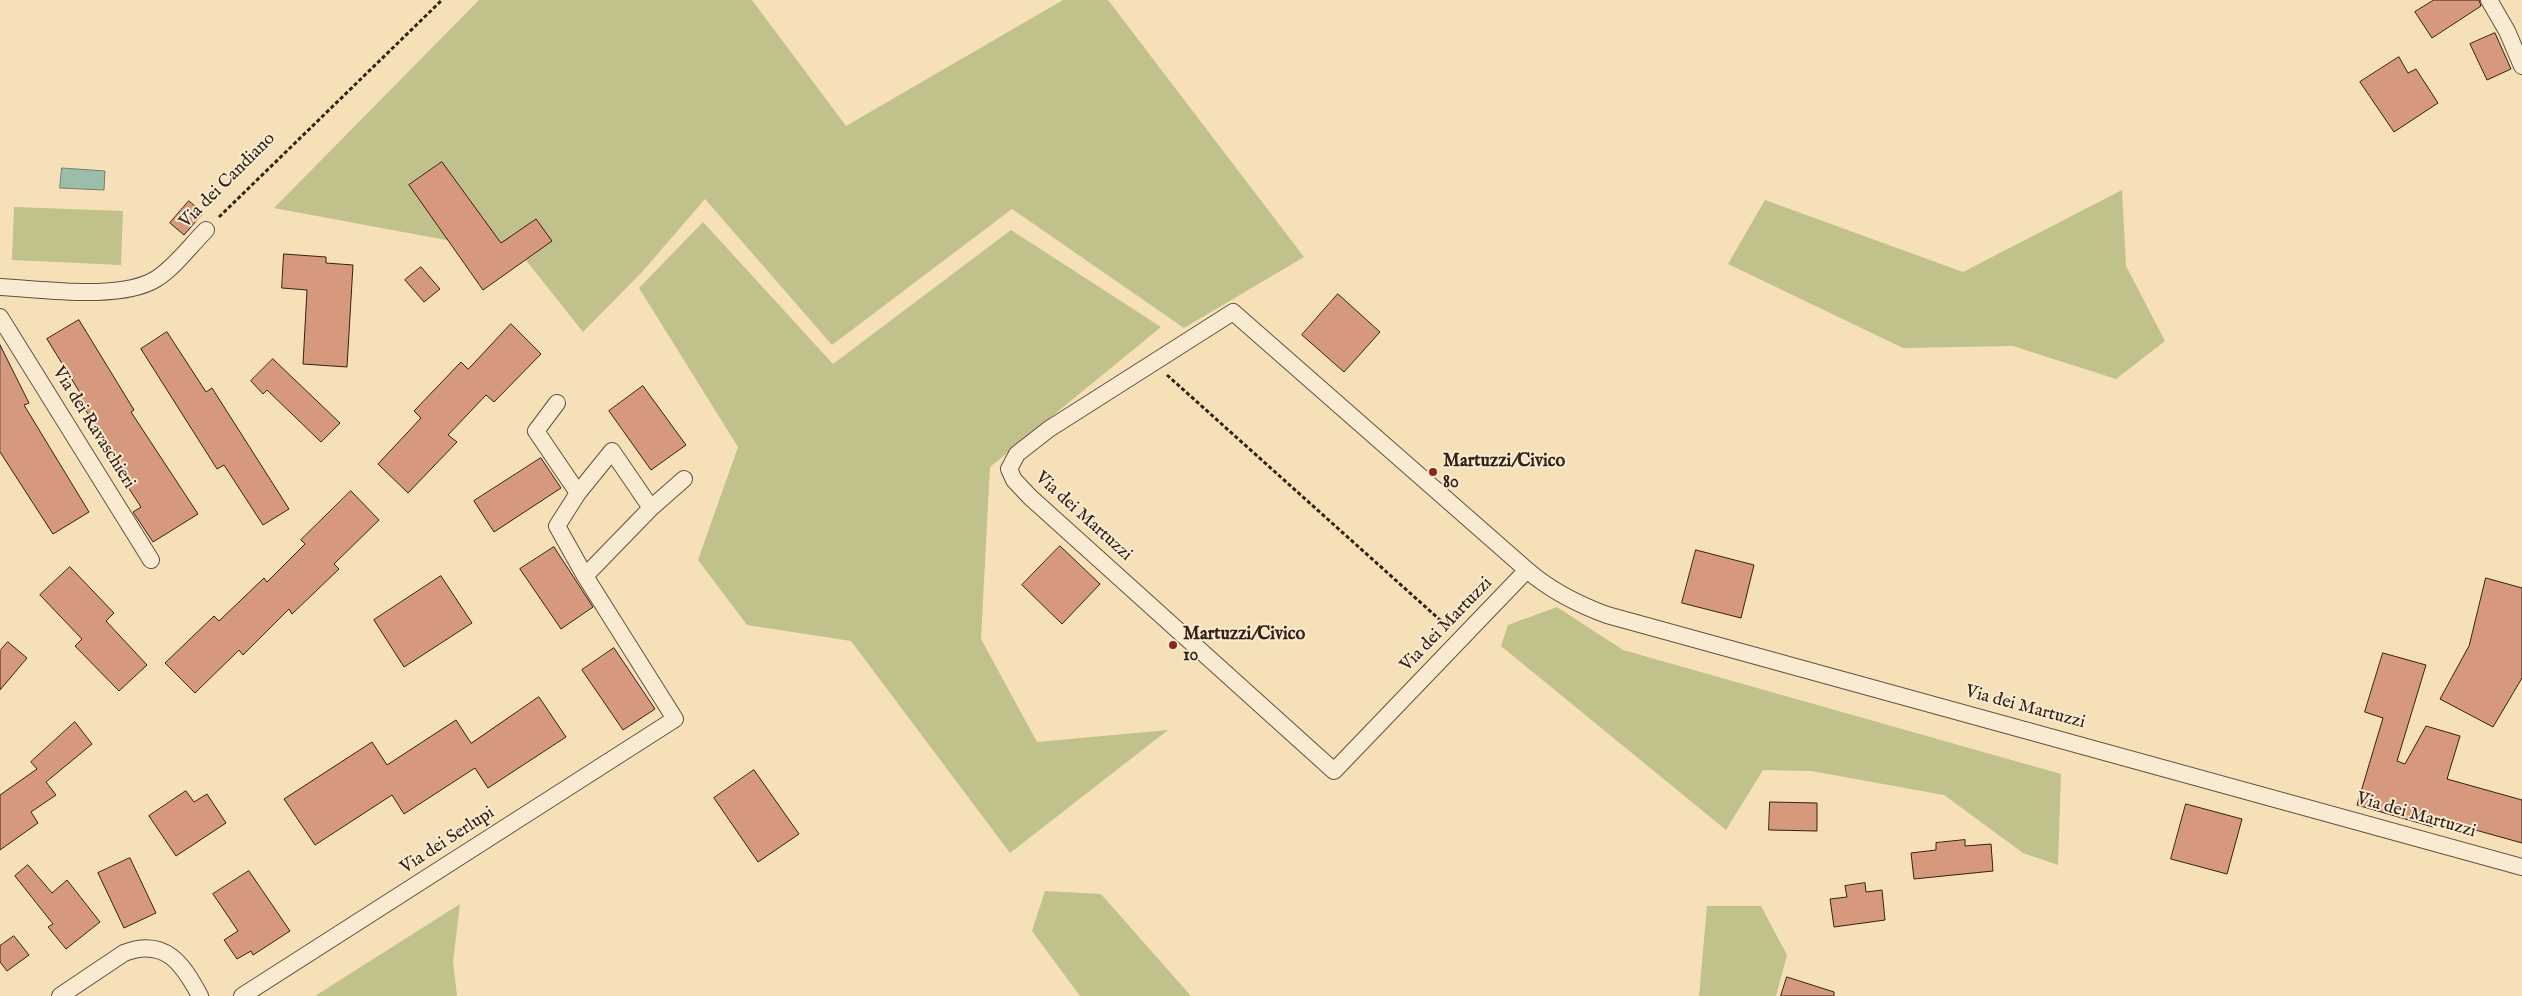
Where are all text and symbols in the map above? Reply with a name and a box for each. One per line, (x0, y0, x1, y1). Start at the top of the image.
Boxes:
street label: Via dei Candiano (176, 129, 280, 233)
street label: Via dei Ravaschieri (47, 363, 139, 493)
place label: Martuzzi/Civico 80 (1443, 451, 1565, 494)
marker: Martuzzi/Civico 80 (1427, 466, 1439, 478)
street label: Via dei Martuzzi (1030, 468, 1136, 566)
street label: Via dei Martuzzi (1396, 573, 1498, 677)
place label: Martuzzi/Civico 10 (1183, 624, 1305, 666)
marker: Martuzzi/Civico 10 (1167, 639, 1179, 651)
street label: Via dei Martuzzi (1963, 682, 2087, 734)
street label: Via dei Martuzzi (2354, 789, 2478, 843)
street label: Via dei Serlupi (397, 803, 499, 879)

